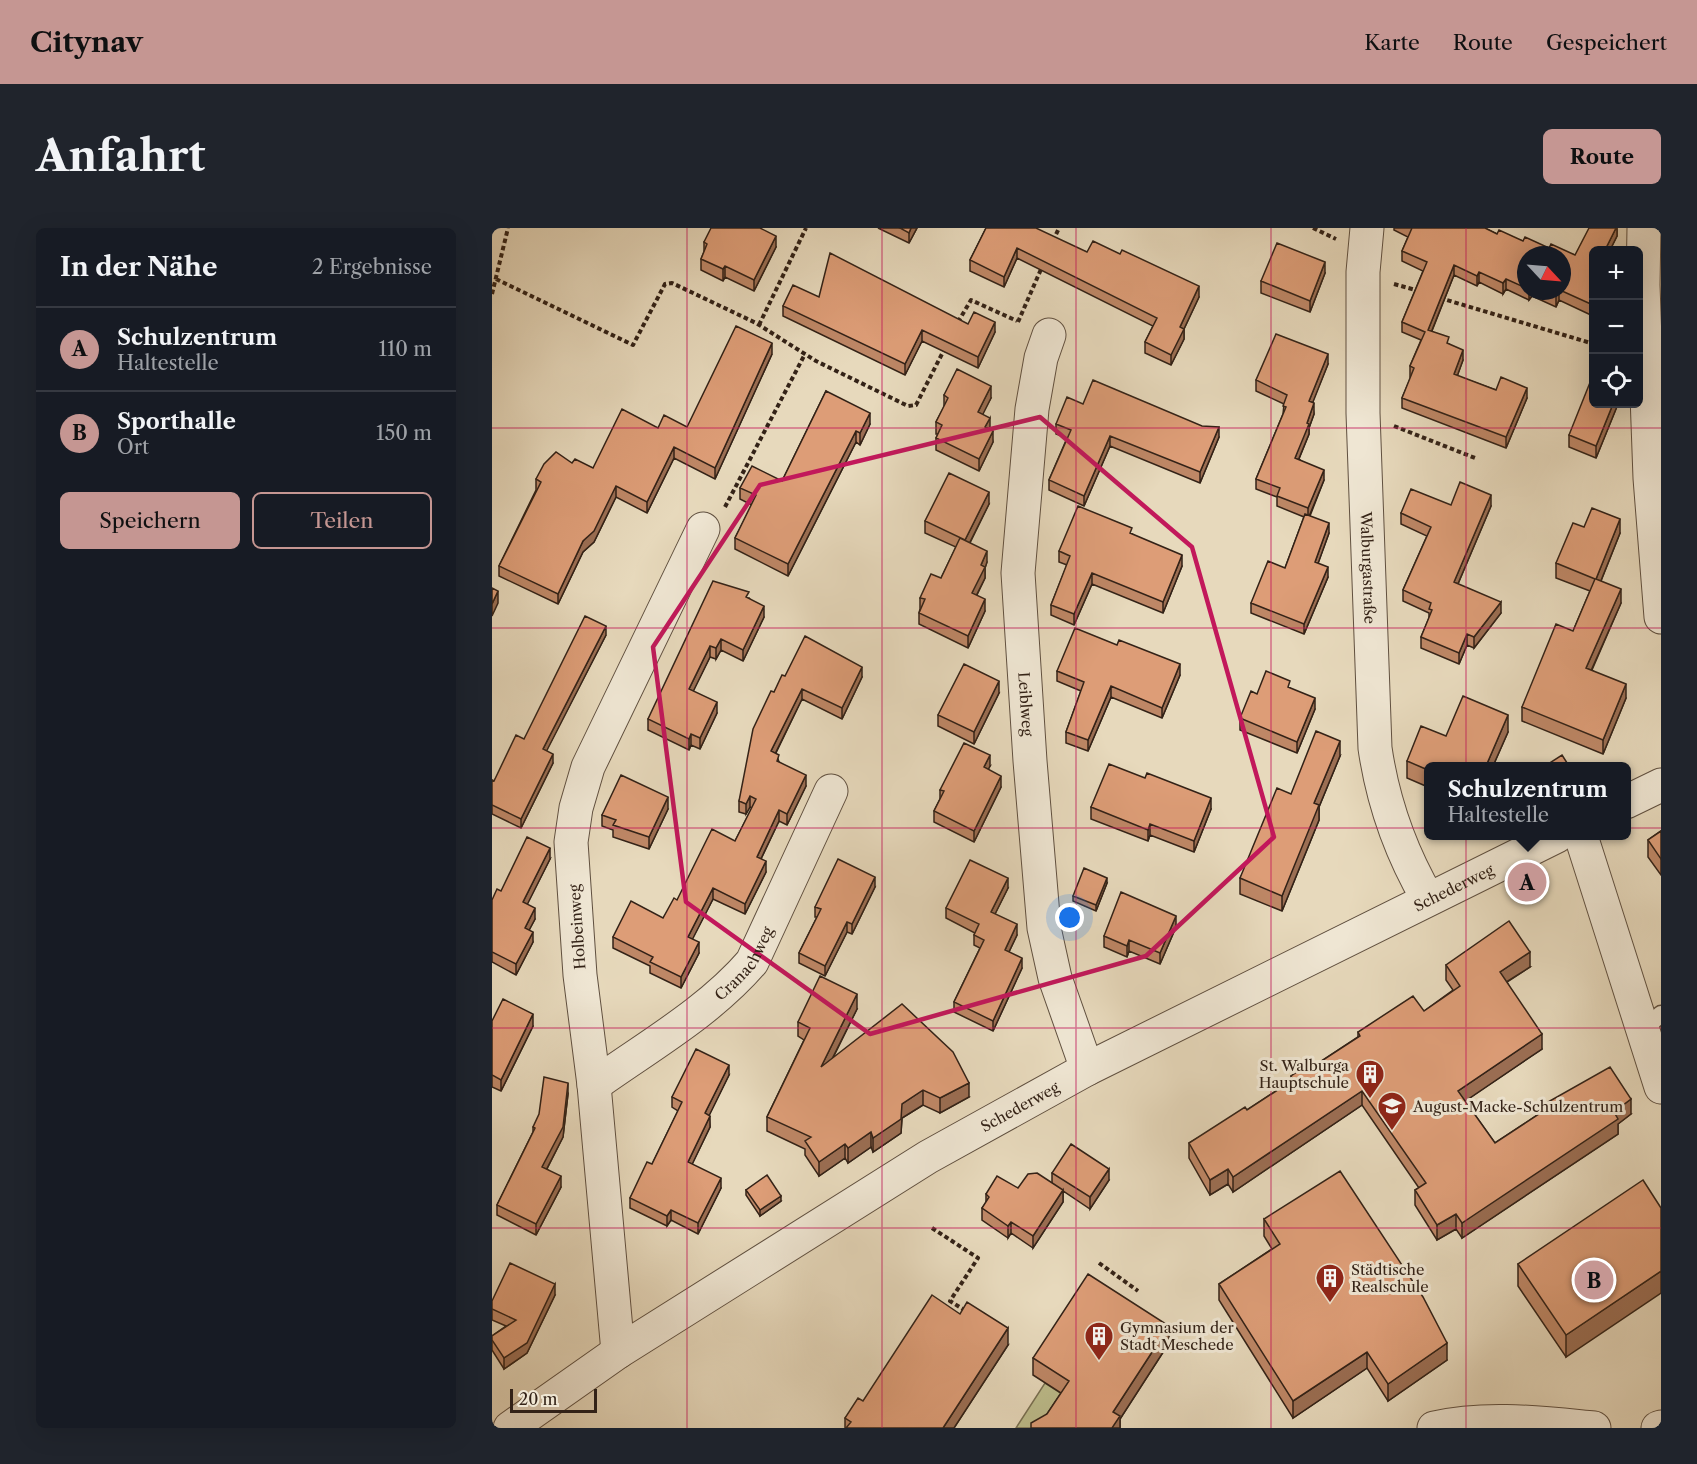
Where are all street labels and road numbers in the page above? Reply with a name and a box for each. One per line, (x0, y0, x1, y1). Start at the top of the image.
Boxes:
street label: Walburgastraße (1357, 510, 1380, 624)
street label: Leiblweg (1015, 671, 1038, 737)
street label: Schederweg (1410, 860, 1497, 915)
street label: Holbeinweg (565, 884, 589, 970)
street label: Cranachweg (710, 923, 777, 1004)
street label: Schederweg (977, 1077, 1062, 1136)

